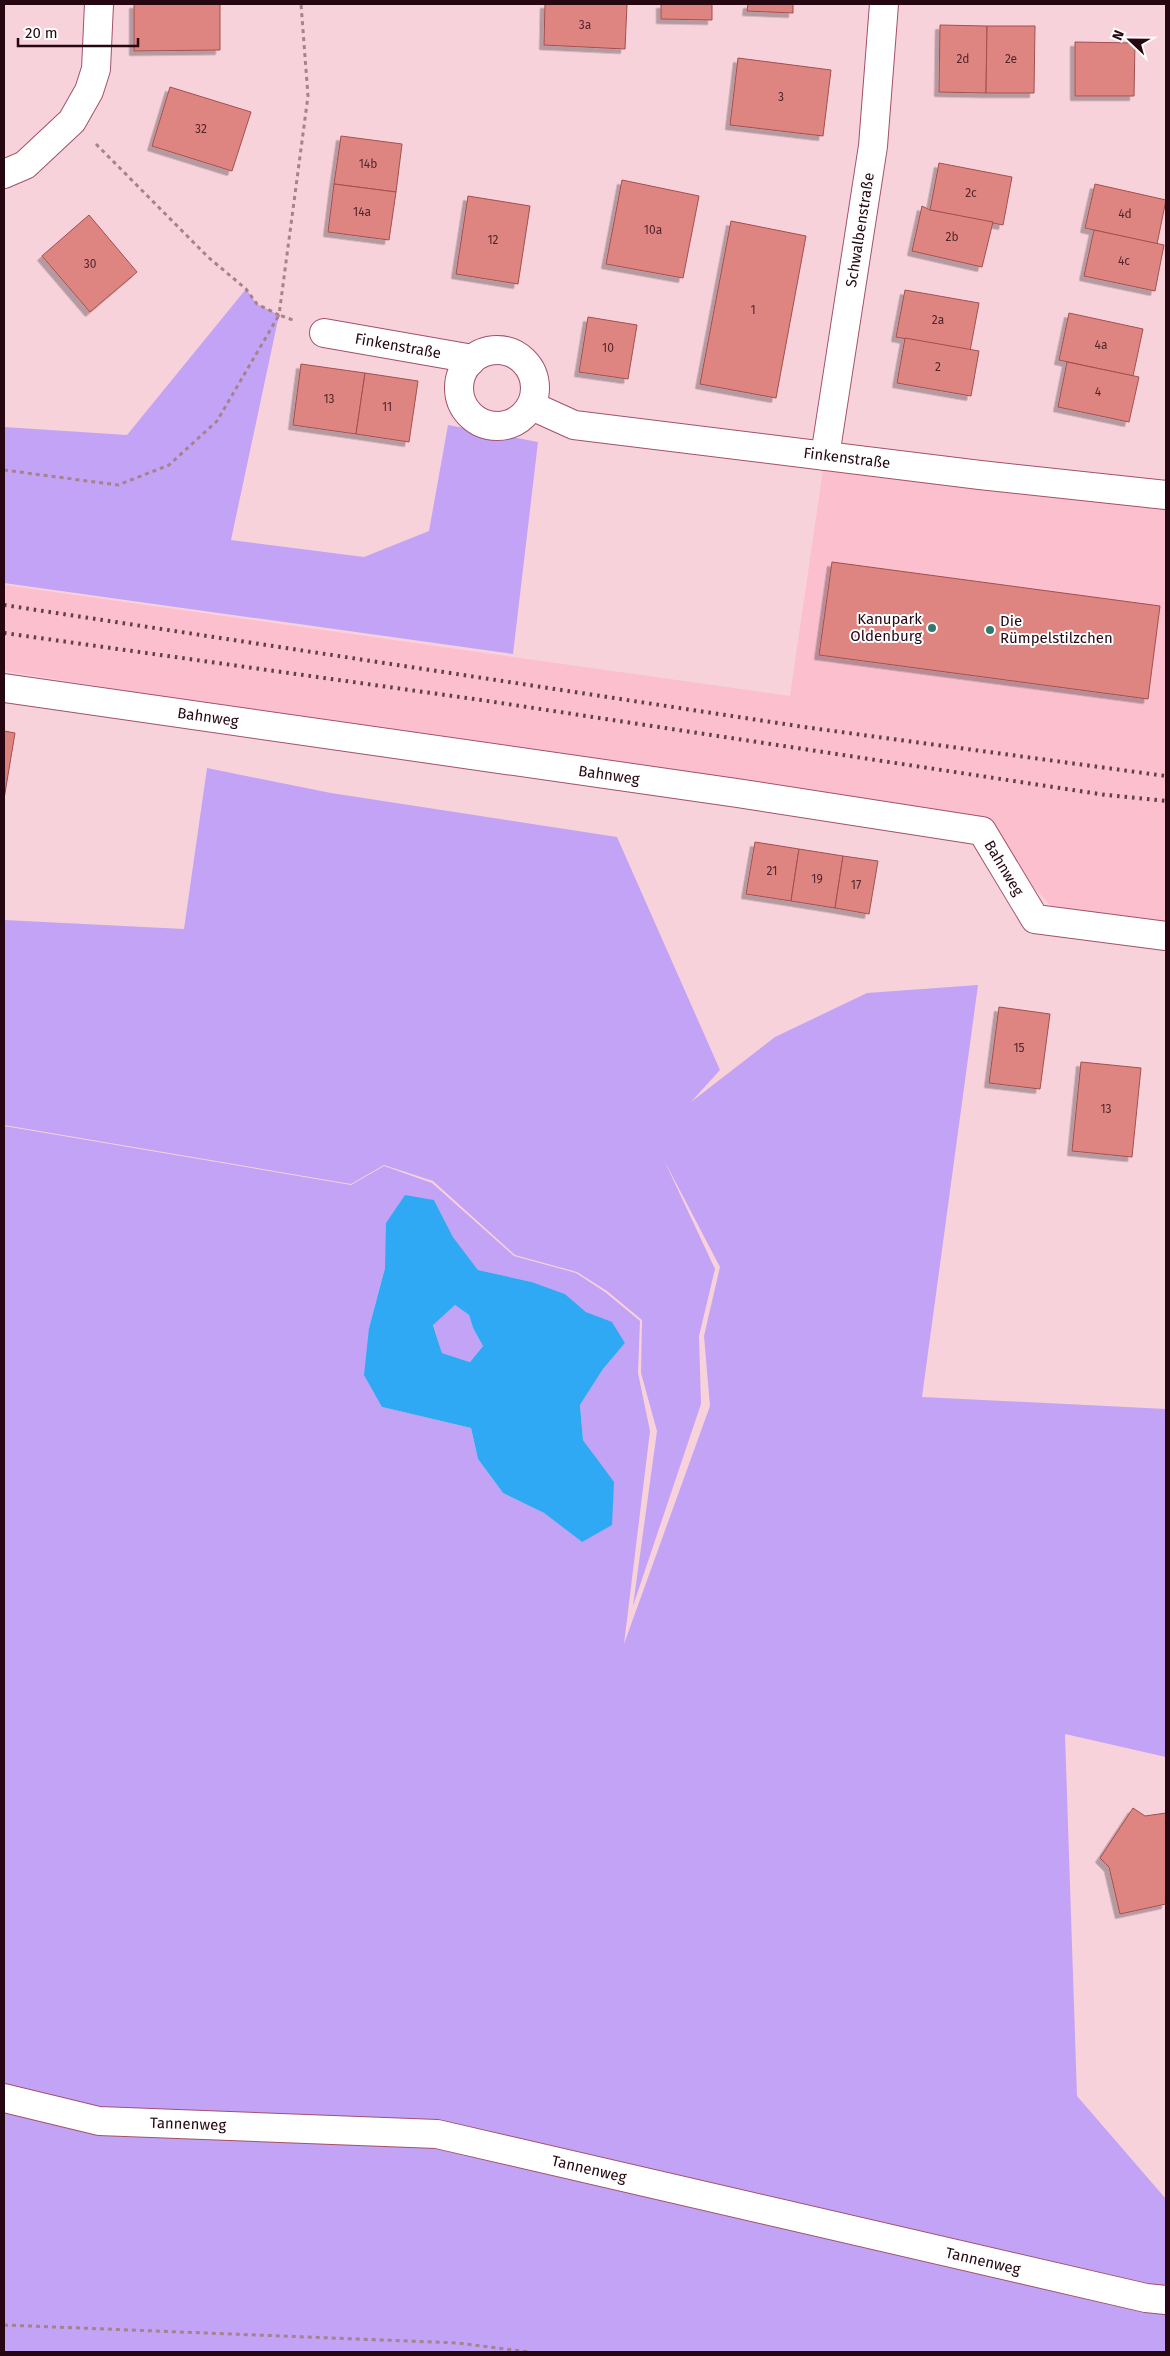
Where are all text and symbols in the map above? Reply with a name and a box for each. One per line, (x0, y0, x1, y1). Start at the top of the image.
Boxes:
scale bar (18, 15, 138, 47)
north arrow (1105, 15, 1155, 65)
house number: 3a (579, 18, 591, 32)
text: 20 m (25, 24, 58, 42)
text: N (1109, 28, 1128, 43)
house number: 2d (957, 52, 969, 66)
house number: 2e (1005, 52, 1017, 66)
house number: 3 (778, 90, 784, 104)
house number: 32 (195, 122, 207, 136)
house number: 14b (359, 157, 377, 171)
street label: Schwalbenstraße (842, 171, 878, 289)
house number: 2c (965, 186, 977, 200)
house number: 14a (353, 205, 371, 219)
house number: 4d (1118, 207, 1132, 221)
house number: 10a (644, 223, 662, 237)
house number: 2b (945, 230, 959, 244)
house number: 12 (487, 233, 499, 247)
house number: 4c (1118, 254, 1130, 268)
house number: 30 (84, 257, 97, 271)
house number: 1 (750, 303, 756, 317)
house number: 2a (932, 313, 944, 327)
street label: Finkenstraße (353, 330, 443, 362)
house number: 4a (1095, 338, 1107, 352)
house number: 10 (602, 341, 614, 355)
house number: 2 (935, 360, 941, 374)
house number: 4 (1095, 385, 1102, 399)
house number: 13 (323, 392, 335, 406)
house number: 11 (382, 400, 392, 414)
street label: Finkenstraße (803, 444, 891, 472)
place label: Kanupark Oldenburg (850, 610, 922, 645)
place label: Die Rümpelstilzchen (1000, 612, 1113, 647)
marker: Kanupark Oldenburg (926, 622, 938, 634)
marker: Die Rümpelstilzchen (984, 624, 996, 636)
street label: Bahnweg (176, 704, 240, 730)
street label: Bahnweg (577, 762, 641, 788)
street label: Bahnweg (980, 837, 1028, 899)
house number: 21 (767, 864, 777, 878)
house number: 19 (811, 872, 823, 886)
house number: 17 (851, 878, 861, 892)
house number: 15 (1013, 1041, 1025, 1055)
house number: 13 (1100, 1102, 1112, 1116)
street label: Tannenweg (149, 2114, 227, 2134)
street label: Tannenweg (550, 2152, 628, 2186)
street label: Tannenweg (944, 2244, 1022, 2278)

